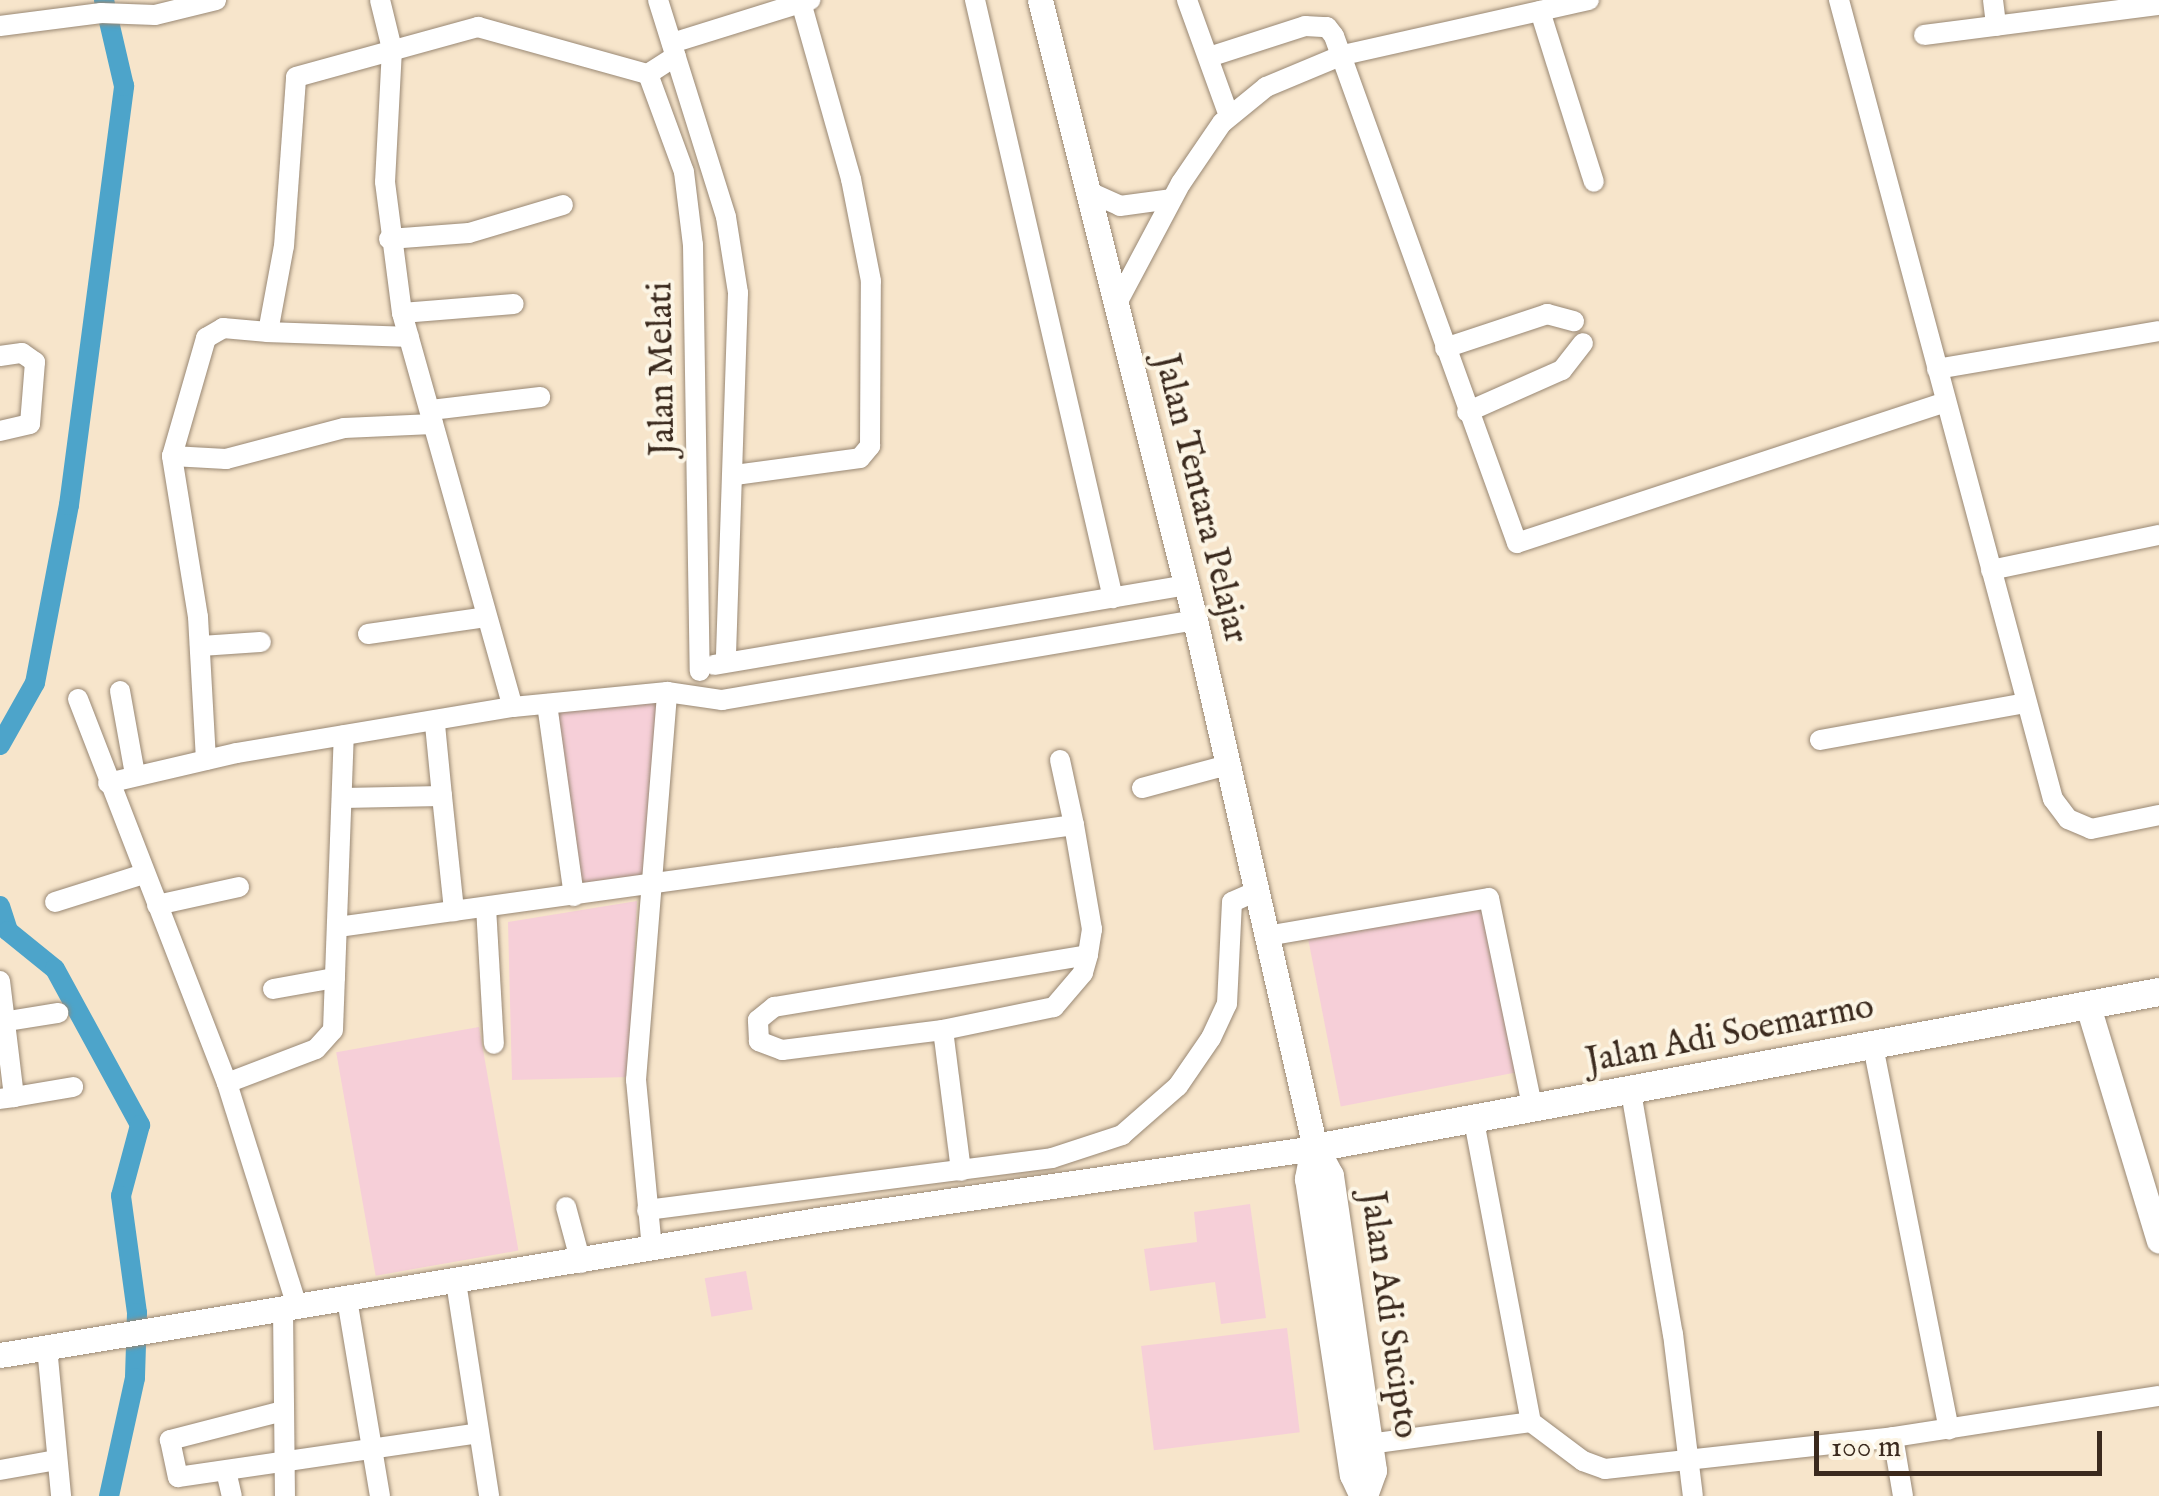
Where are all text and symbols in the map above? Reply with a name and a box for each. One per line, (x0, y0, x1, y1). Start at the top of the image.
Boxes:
street label: Jalan Melati (640, 282, 686, 456)
street label: Jalan Tentara Pelajar (1144, 350, 1256, 648)
street label: Jalan Adi Soemarmo (1582, 986, 1878, 1084)
street label: Jalan Adi Sucipto (1350, 1189, 1426, 1441)
scale bar (1819, 1411, 2106, 1473)
text: 100 m (1831, 1429, 1901, 1467)

